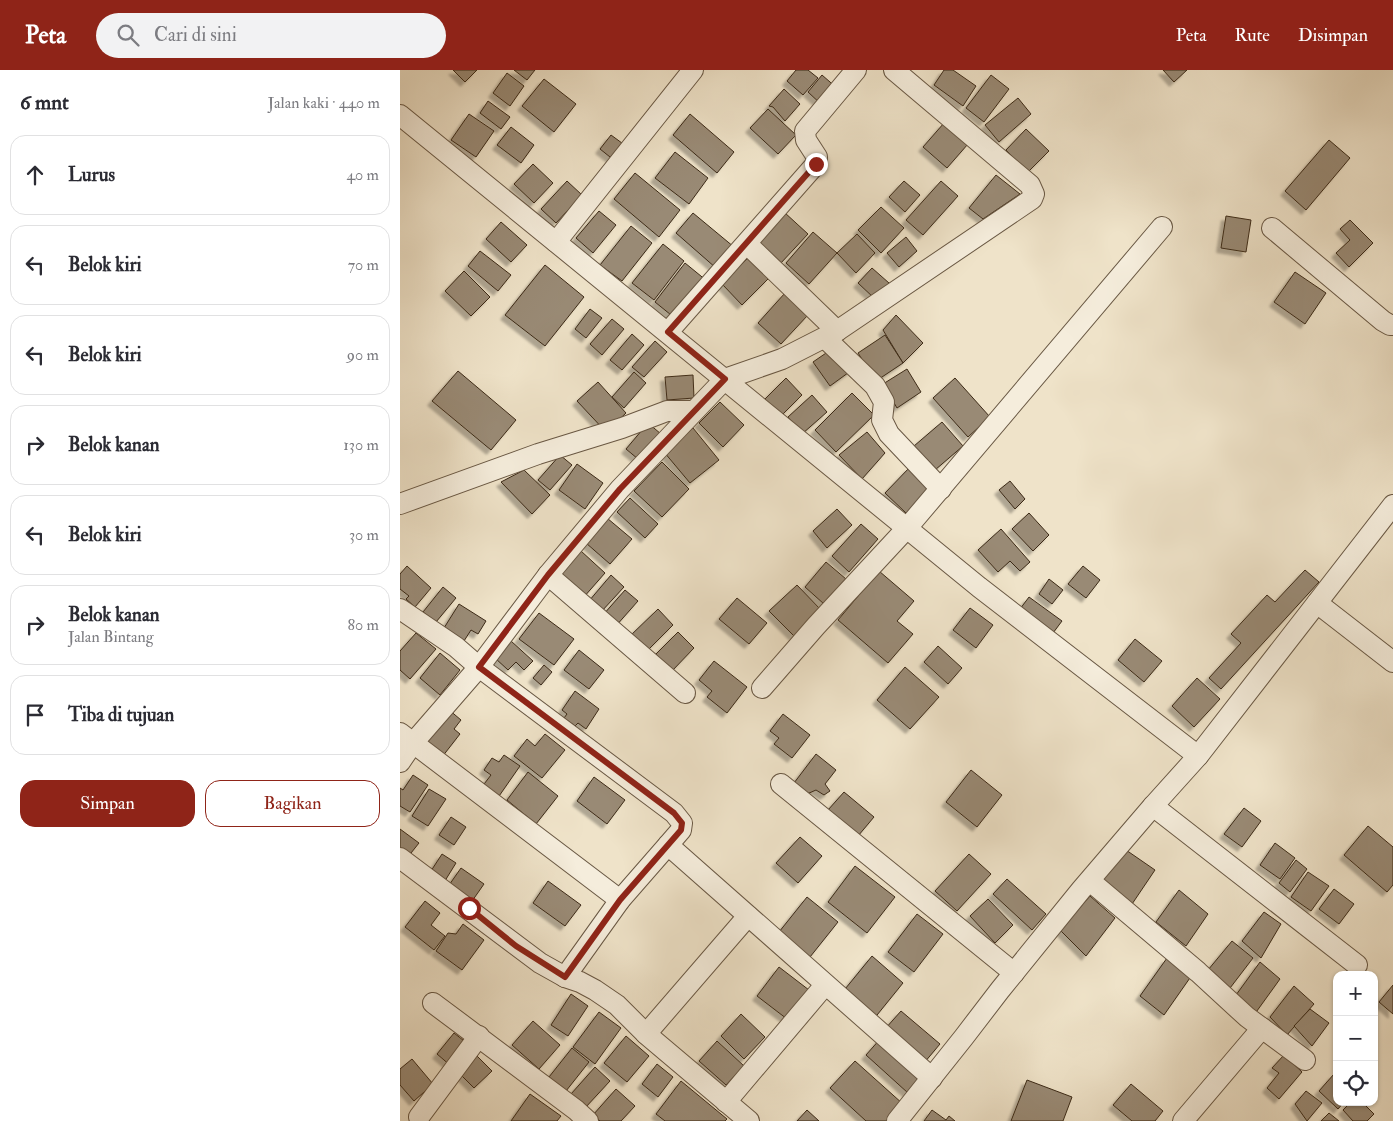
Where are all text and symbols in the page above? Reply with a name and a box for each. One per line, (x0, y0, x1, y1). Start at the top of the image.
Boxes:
search box (96, 13, 446, 58)
text: Peta (25, 20, 66, 51)
icon: search (114, 21, 142, 49)
text: Cari di sini (154, 23, 237, 47)
text: Peta (1176, 24, 1207, 47)
text: Rute (1235, 24, 1270, 47)
text: Disimpan (1298, 24, 1368, 47)
text: 6 mnt (20, 89, 69, 116)
text: Jalan kaki · 440 m (268, 93, 380, 113)
route end (805, 153, 828, 176)
icon: ahead (21, 161, 49, 189)
text: Lurus (68, 163, 115, 187)
text: 40 m (346, 165, 379, 185)
icon: left (21, 251, 49, 279)
text: Belok kiri (68, 253, 142, 277)
text: 70 m (348, 255, 379, 275)
icon: left (21, 341, 49, 369)
text: Belok kiri (68, 343, 142, 367)
text: 90 m (347, 345, 379, 365)
icon: right (21, 431, 49, 459)
text: Belok kanan (68, 433, 159, 457)
text: 130 m (343, 435, 379, 455)
icon: left (21, 521, 49, 549)
text: Belok kiri (68, 523, 142, 547)
text: 30 m (349, 525, 379, 545)
text: Belok kanan (68, 603, 159, 627)
icon: right (21, 611, 49, 639)
text: 80 m (348, 615, 379, 635)
text: Jalan Bintang (68, 627, 154, 647)
icon: arrive (21, 701, 49, 729)
text: Tiba di tujuan (68, 703, 174, 727)
button: Simpan (20, 780, 195, 827)
button: Bagikan (205, 780, 380, 827)
route start (458, 897, 481, 920)
map controls (1333, 971, 1378, 1106)
button: + (1333, 971, 1378, 1016)
button: − (1333, 1016, 1378, 1061)
button: locate (1333, 1061, 1378, 1106)

